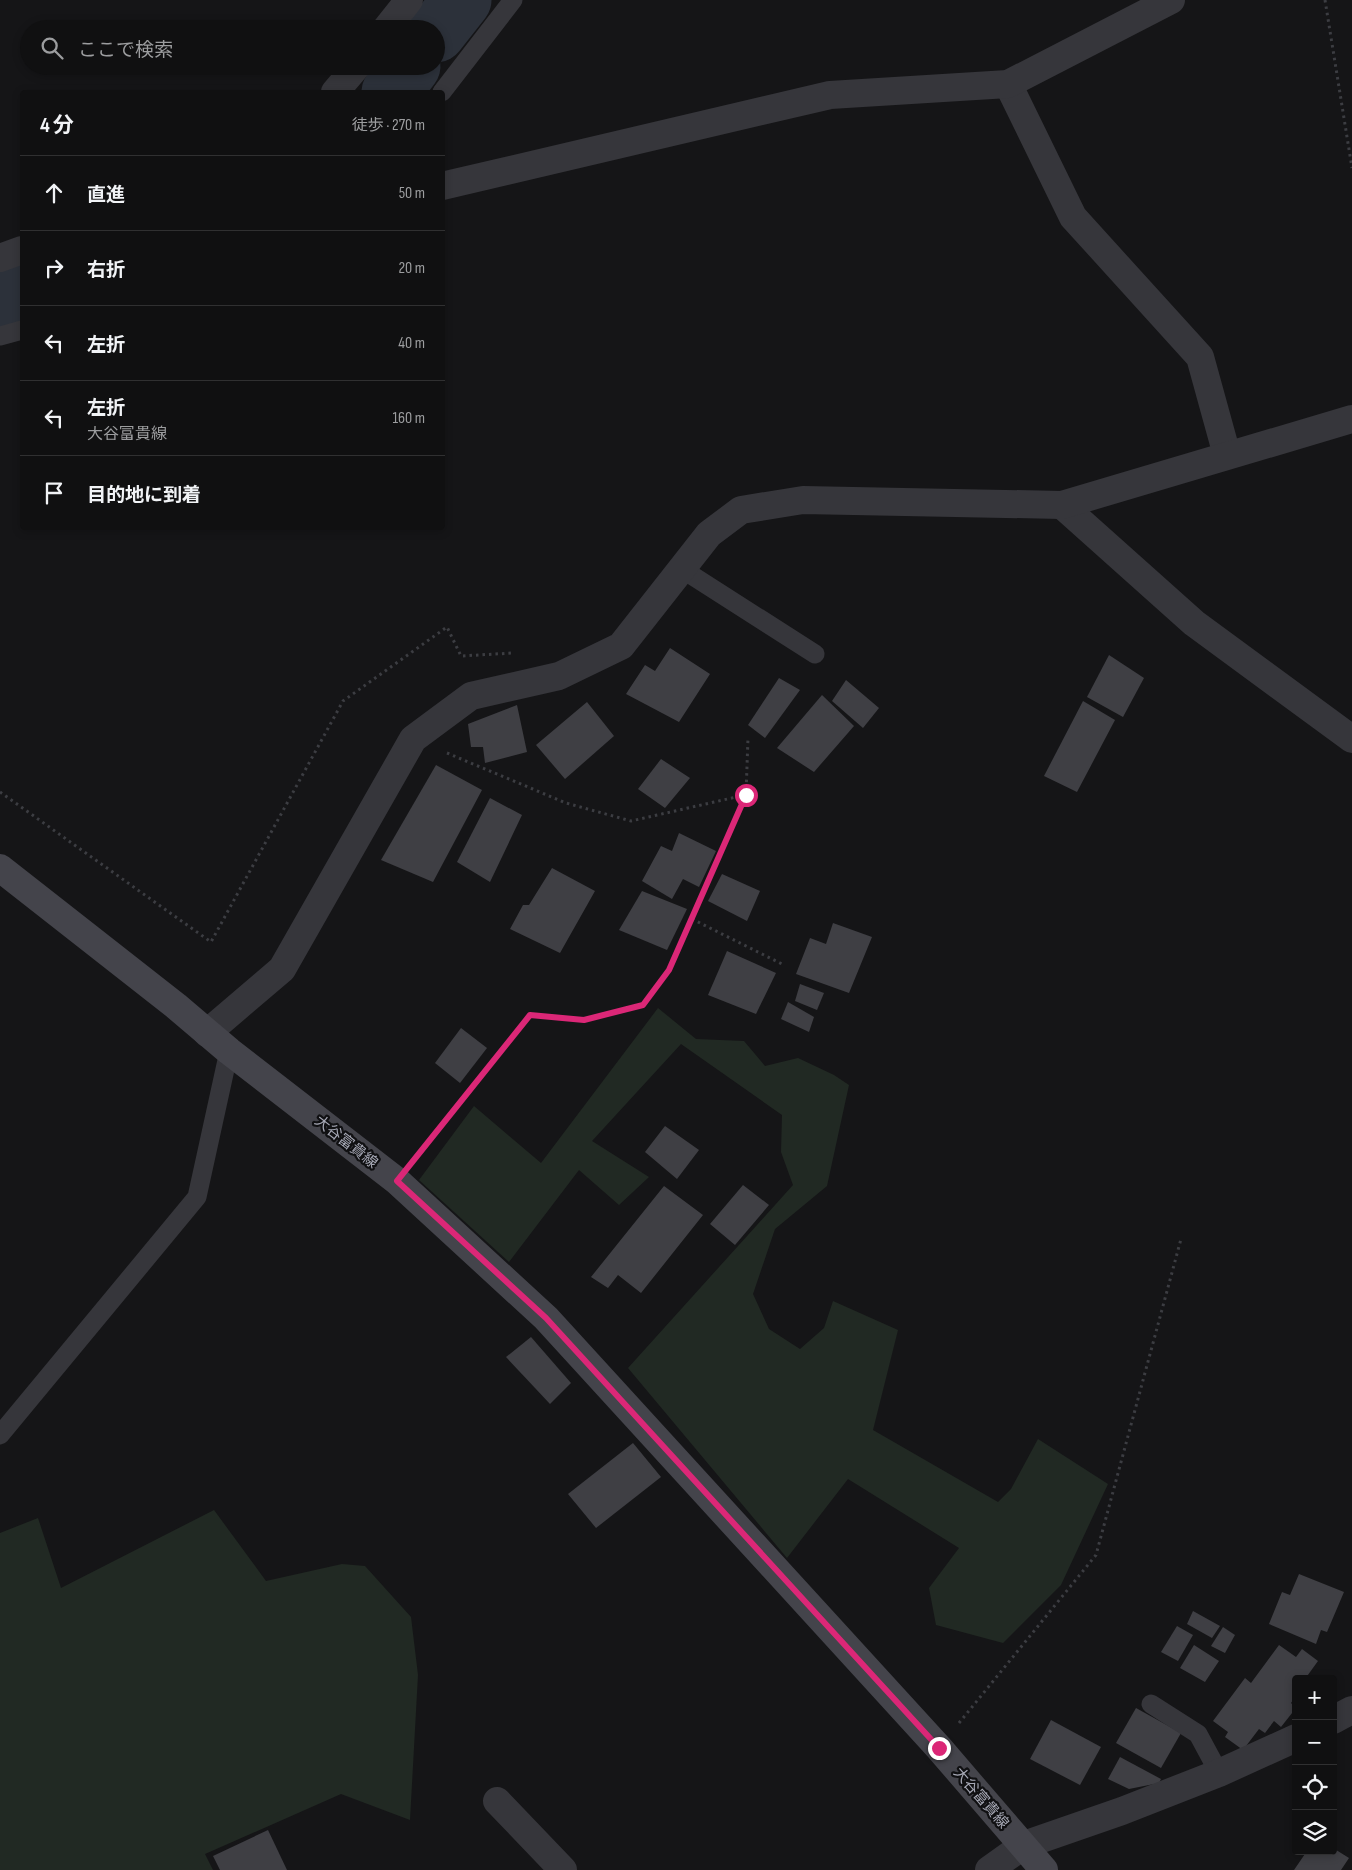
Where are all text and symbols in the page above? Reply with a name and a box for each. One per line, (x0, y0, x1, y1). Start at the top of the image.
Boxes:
search box (20, 20, 445, 75)
icon: search (38, 34, 66, 62)
text: ここで検索 (78, 39, 173, 62)
text: 4 分 (40, 113, 74, 138)
text: 徒歩 · 270 m (352, 116, 425, 135)
icon: ahead (40, 179, 68, 207)
text: 直進 (87, 184, 125, 207)
text: 50 m (399, 184, 425, 203)
icon: right (40, 254, 68, 282)
text: 右折 (87, 259, 125, 282)
text: 20 m (398, 259, 425, 278)
icon: left (40, 329, 68, 357)
text: 左折 (87, 334, 125, 357)
text: 40 m (398, 334, 425, 353)
text: 左折 (87, 397, 125, 420)
icon: left (40, 404, 68, 432)
text: 160 m (392, 409, 425, 428)
text: 大谷富貴線 (87, 425, 167, 444)
icon: arrive (40, 479, 68, 507)
text: 目的地に到着 (87, 484, 201, 507)
route start (735, 784, 758, 807)
street label: 大谷富貴線 (311, 1111, 381, 1173)
map controls (1292, 1675, 1337, 1855)
button: + (1292, 1675, 1337, 1720)
button: − (1292, 1720, 1337, 1765)
route end (928, 1737, 951, 1760)
street label: 大谷富貴線 (949, 1763, 1013, 1833)
button: locate (1292, 1765, 1337, 1810)
button: layers (1292, 1810, 1337, 1855)

